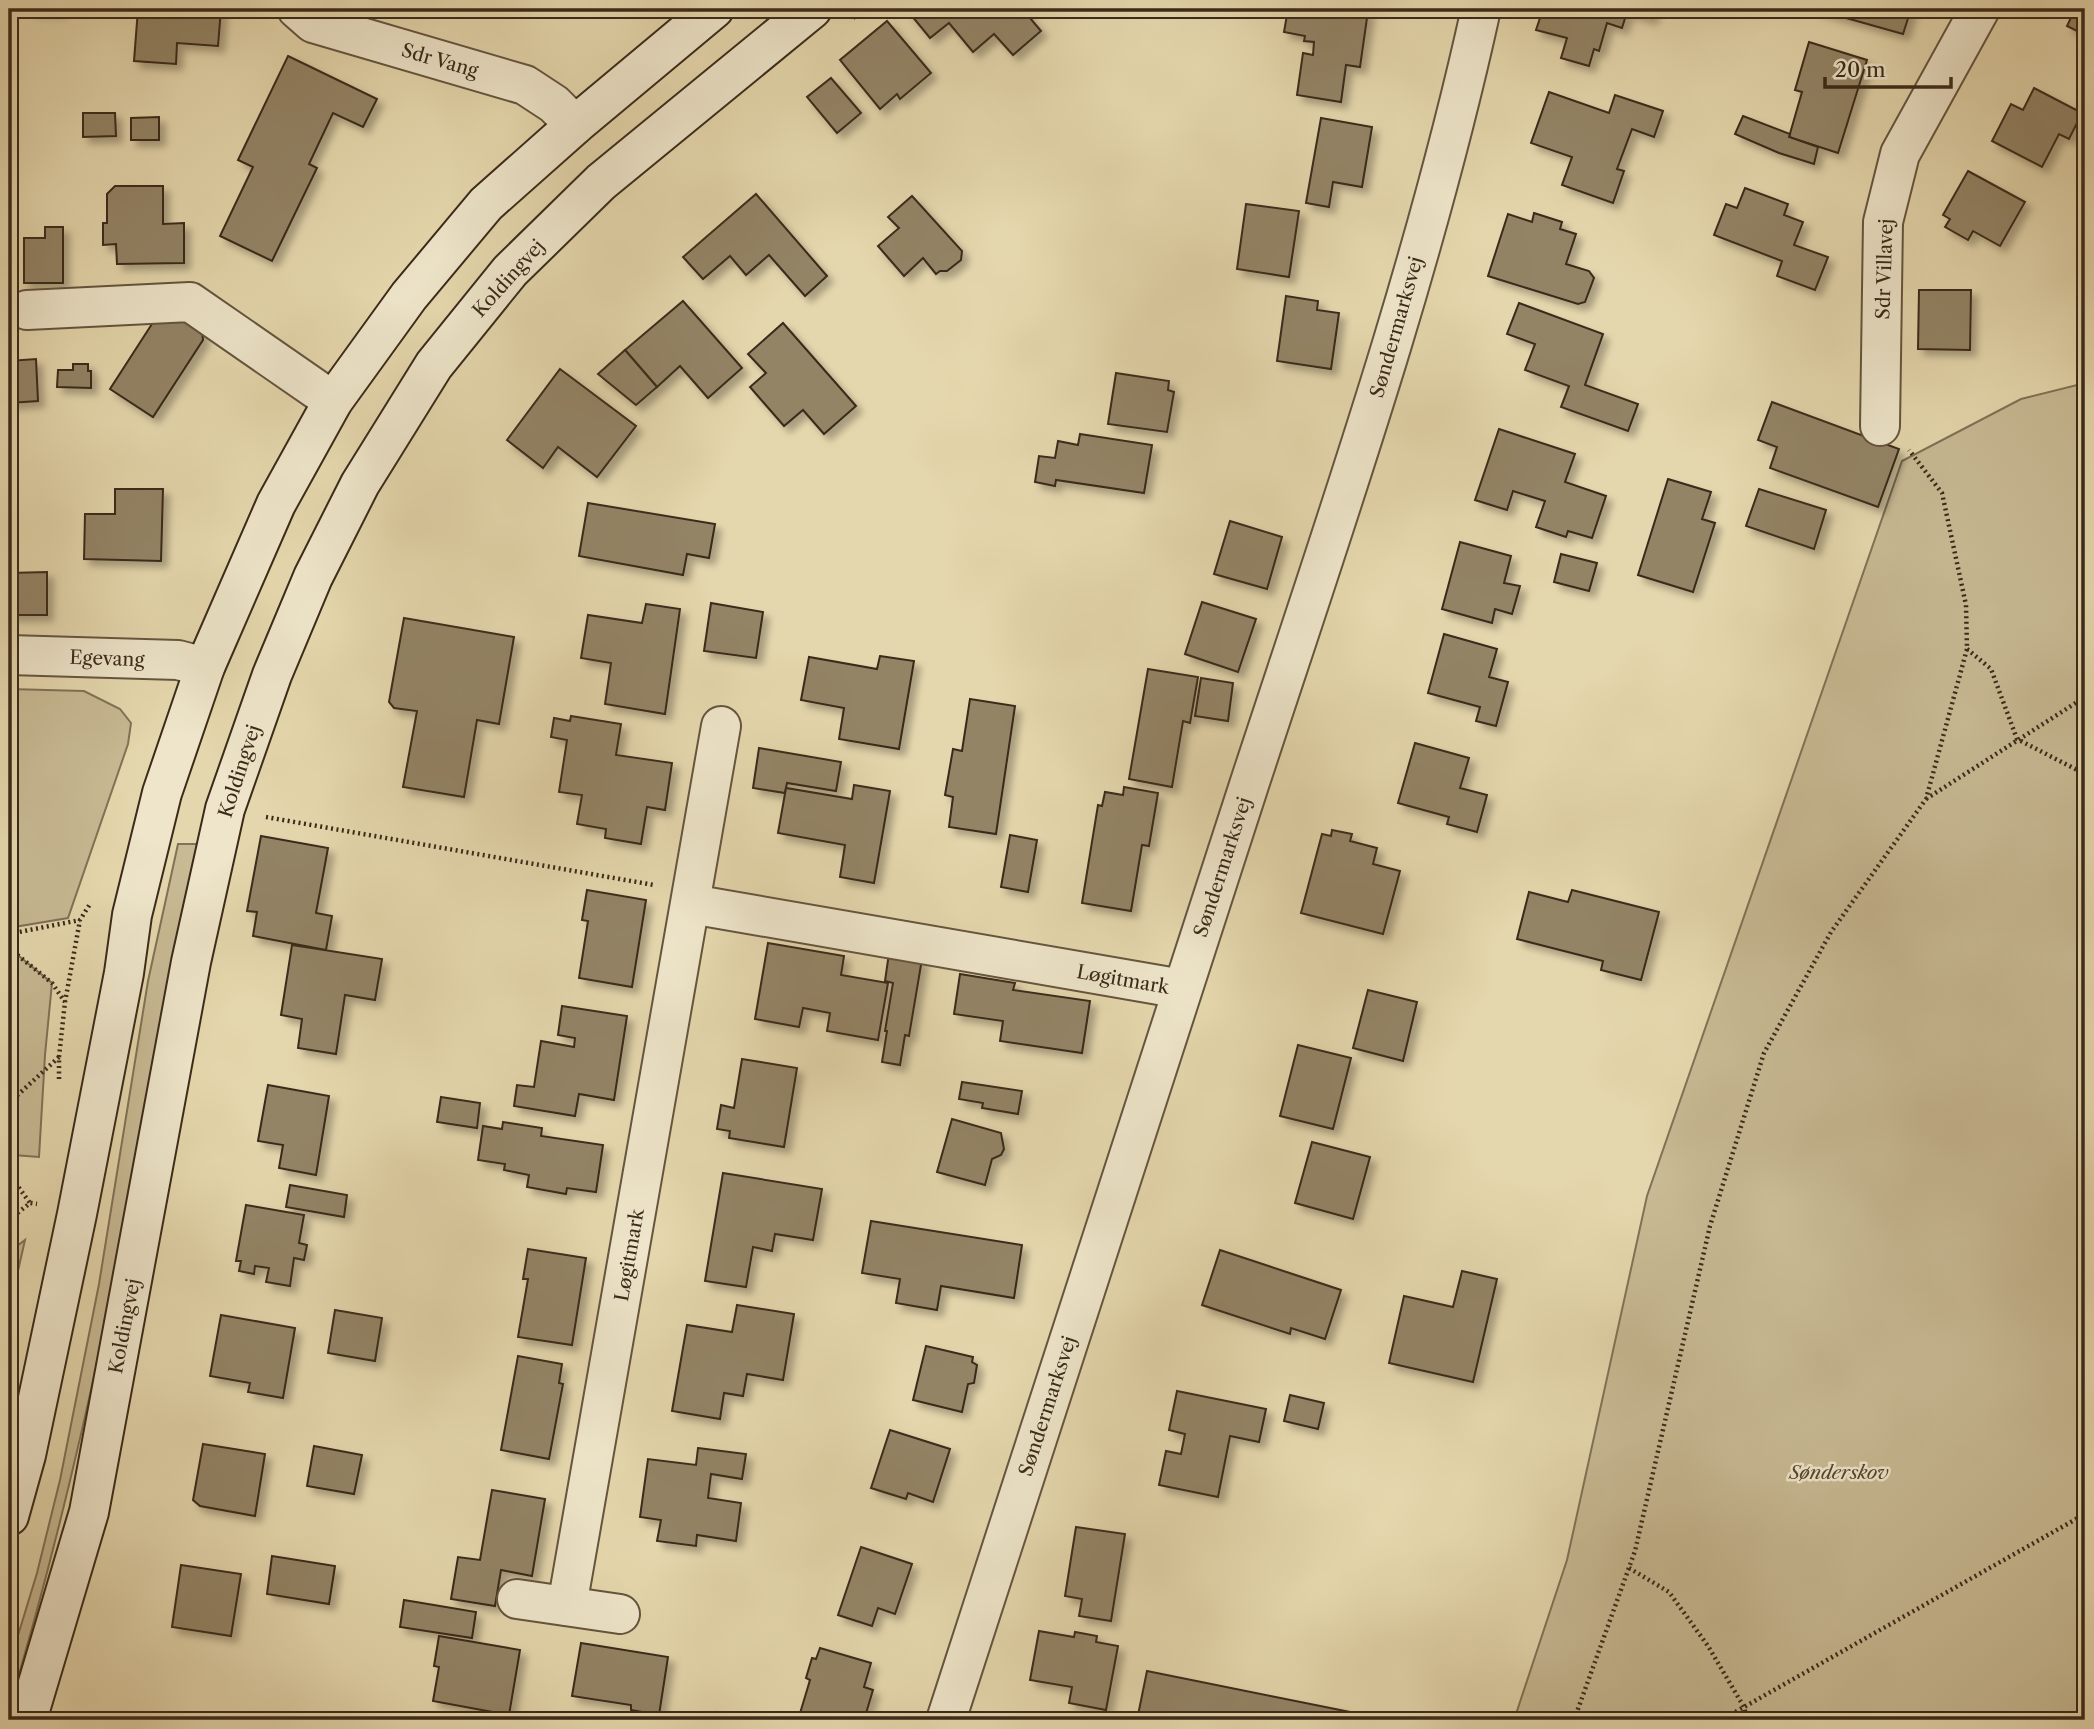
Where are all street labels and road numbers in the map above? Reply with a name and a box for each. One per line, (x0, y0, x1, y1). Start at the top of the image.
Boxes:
street label: Sdr Vang (399, 39, 482, 83)
street label: Sdr Villavej (1871, 218, 1898, 320)
street label: Koldingvej (468, 235, 549, 322)
street label: Søndermarksvej (1365, 254, 1428, 400)
street label: Egevang (69, 646, 146, 671)
street label: Koldingvej (214, 722, 265, 821)
street label: Søndermarksvej (1189, 794, 1256, 940)
street label: Løgitmark (1075, 960, 1172, 999)
street label: Løgitmark (610, 1206, 649, 1303)
street label: Koldingvej (104, 1277, 145, 1376)
street label: Søndermarksvej (1014, 1333, 1081, 1479)

